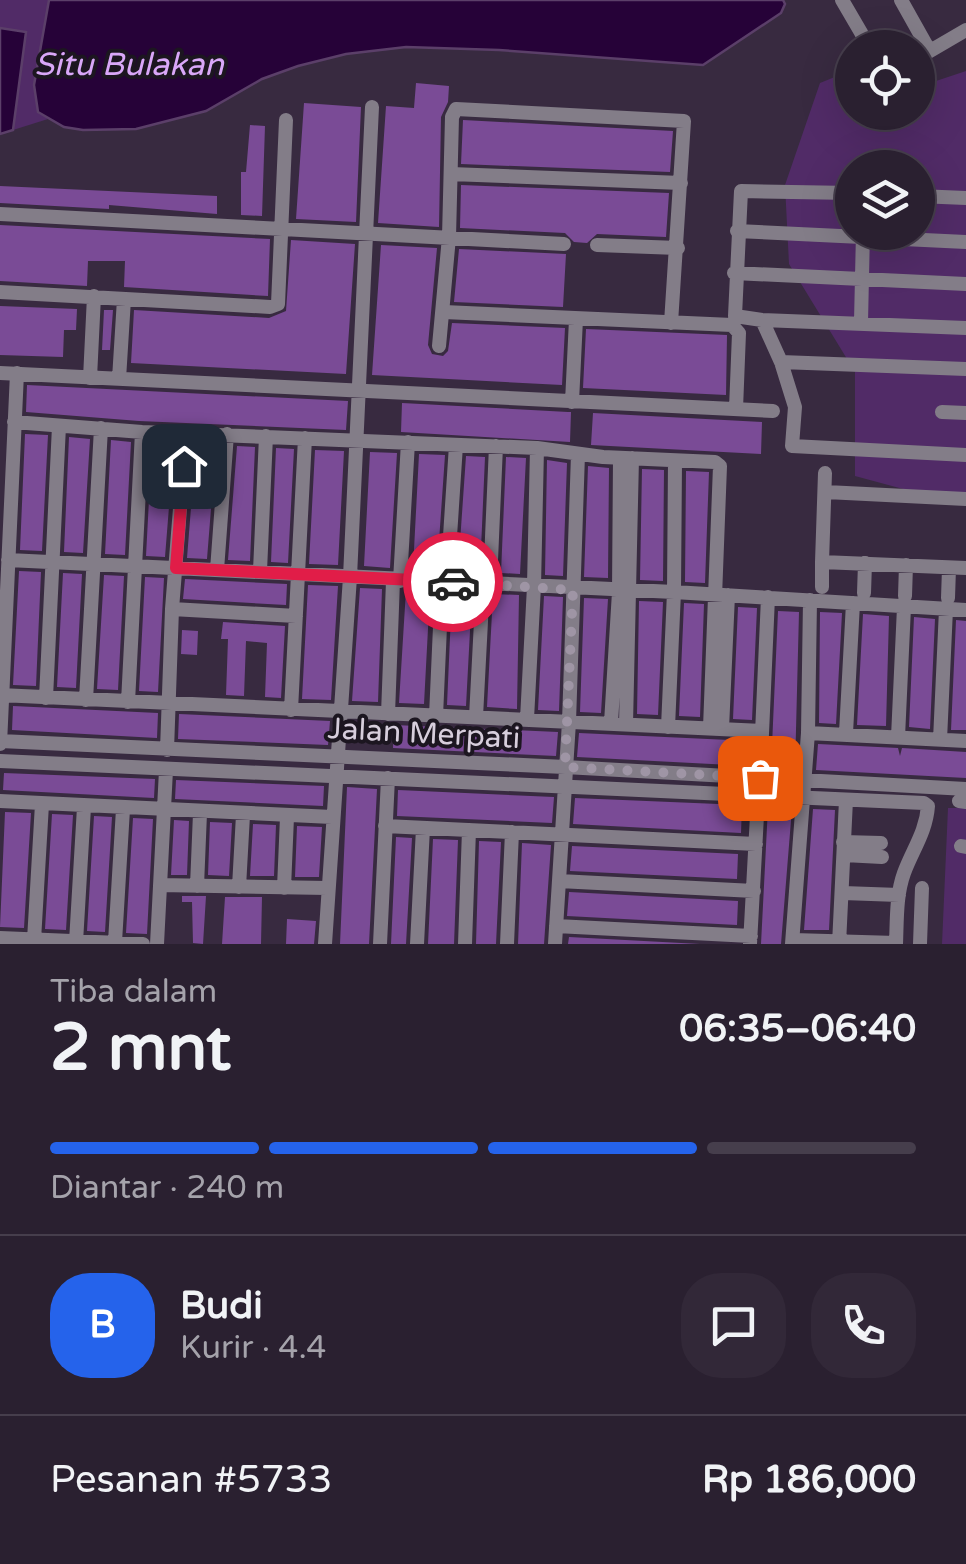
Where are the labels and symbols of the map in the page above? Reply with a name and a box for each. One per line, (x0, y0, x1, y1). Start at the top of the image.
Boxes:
water label: Situ Bulakan (34, 46, 225, 84)
pin (142, 424, 227, 509)
courier (403, 532, 503, 632)
street label: Jalan Merpati (327, 710, 521, 757)
pin (718, 736, 803, 821)

